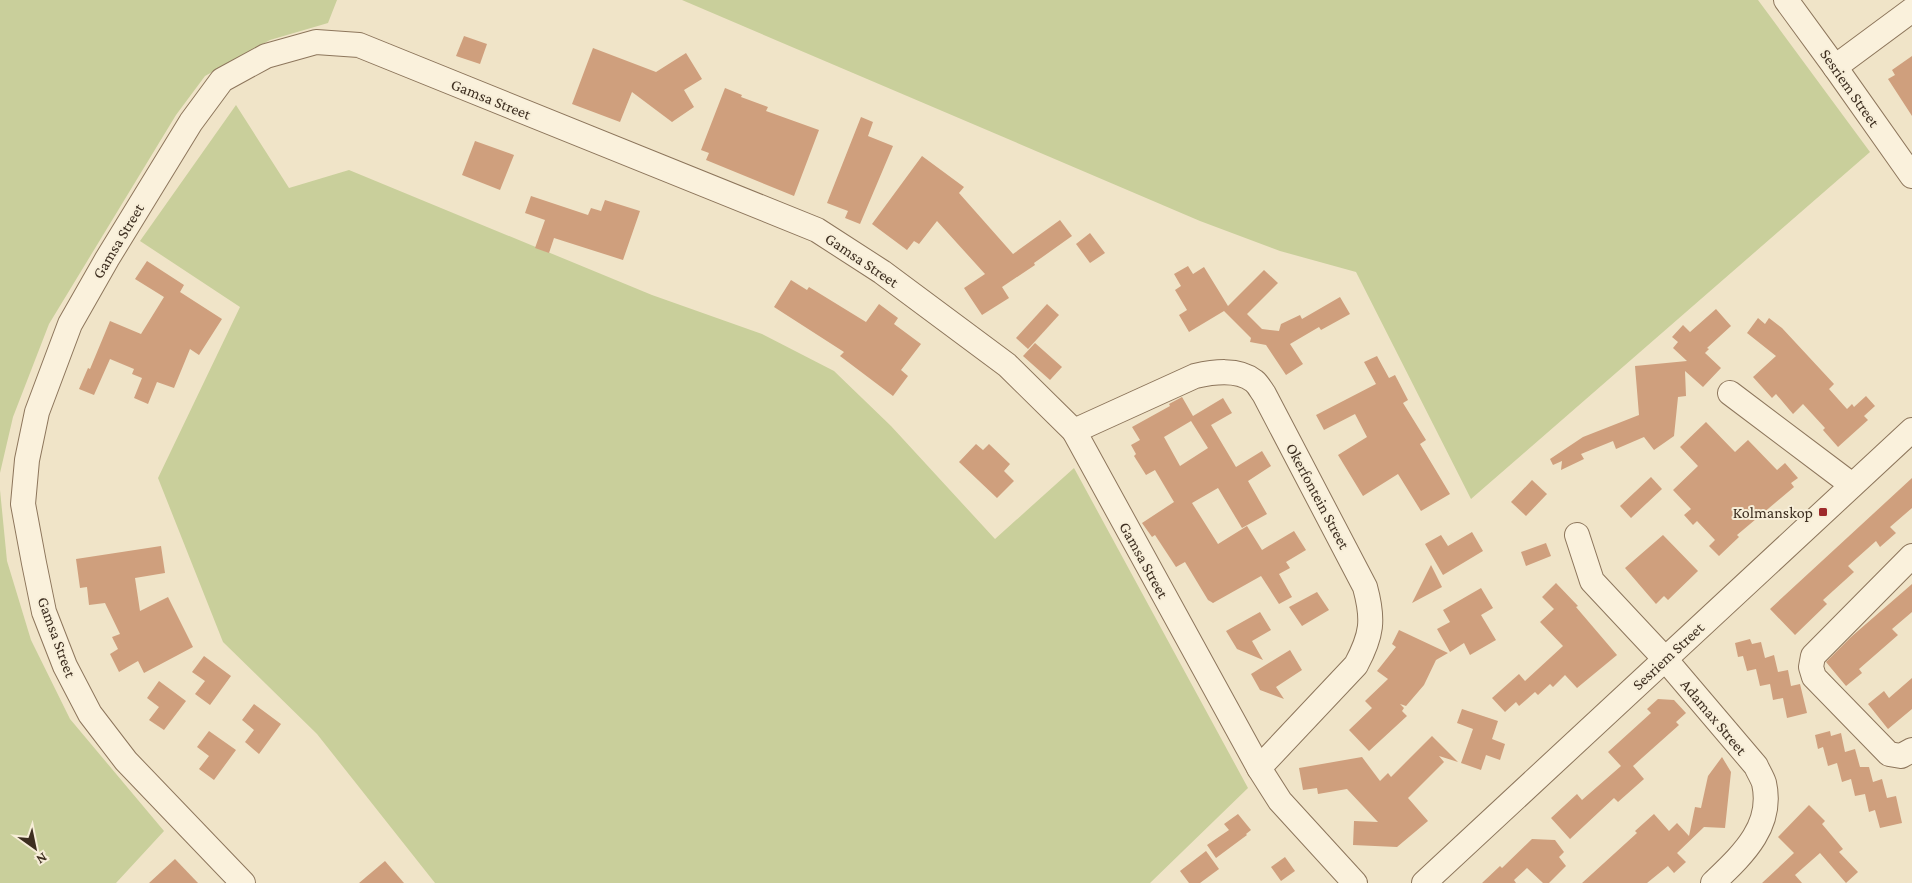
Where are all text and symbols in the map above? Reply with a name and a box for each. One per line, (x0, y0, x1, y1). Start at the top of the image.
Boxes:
street label: Sesriem Street (1817, 46, 1883, 131)
street label: Gamsa Street (449, 75, 534, 123)
street label: Gamsa Street (89, 200, 147, 282)
street label: Gamsa Street (822, 229, 902, 291)
street label: Okerfontein Street (1283, 440, 1353, 553)
place label: Kolmanskop (1733, 504, 1813, 522)
marker: Kolmanskop (1817, 506, 1829, 518)
street label: Gamsa Street (1116, 519, 1172, 602)
street label: Gamsa Street (35, 594, 80, 680)
street label: Sesriem Street (1629, 618, 1708, 693)
street label: Adamax Street (1678, 676, 1751, 759)
north arrow (10, 823, 60, 873)
text: N (33, 850, 50, 868)

